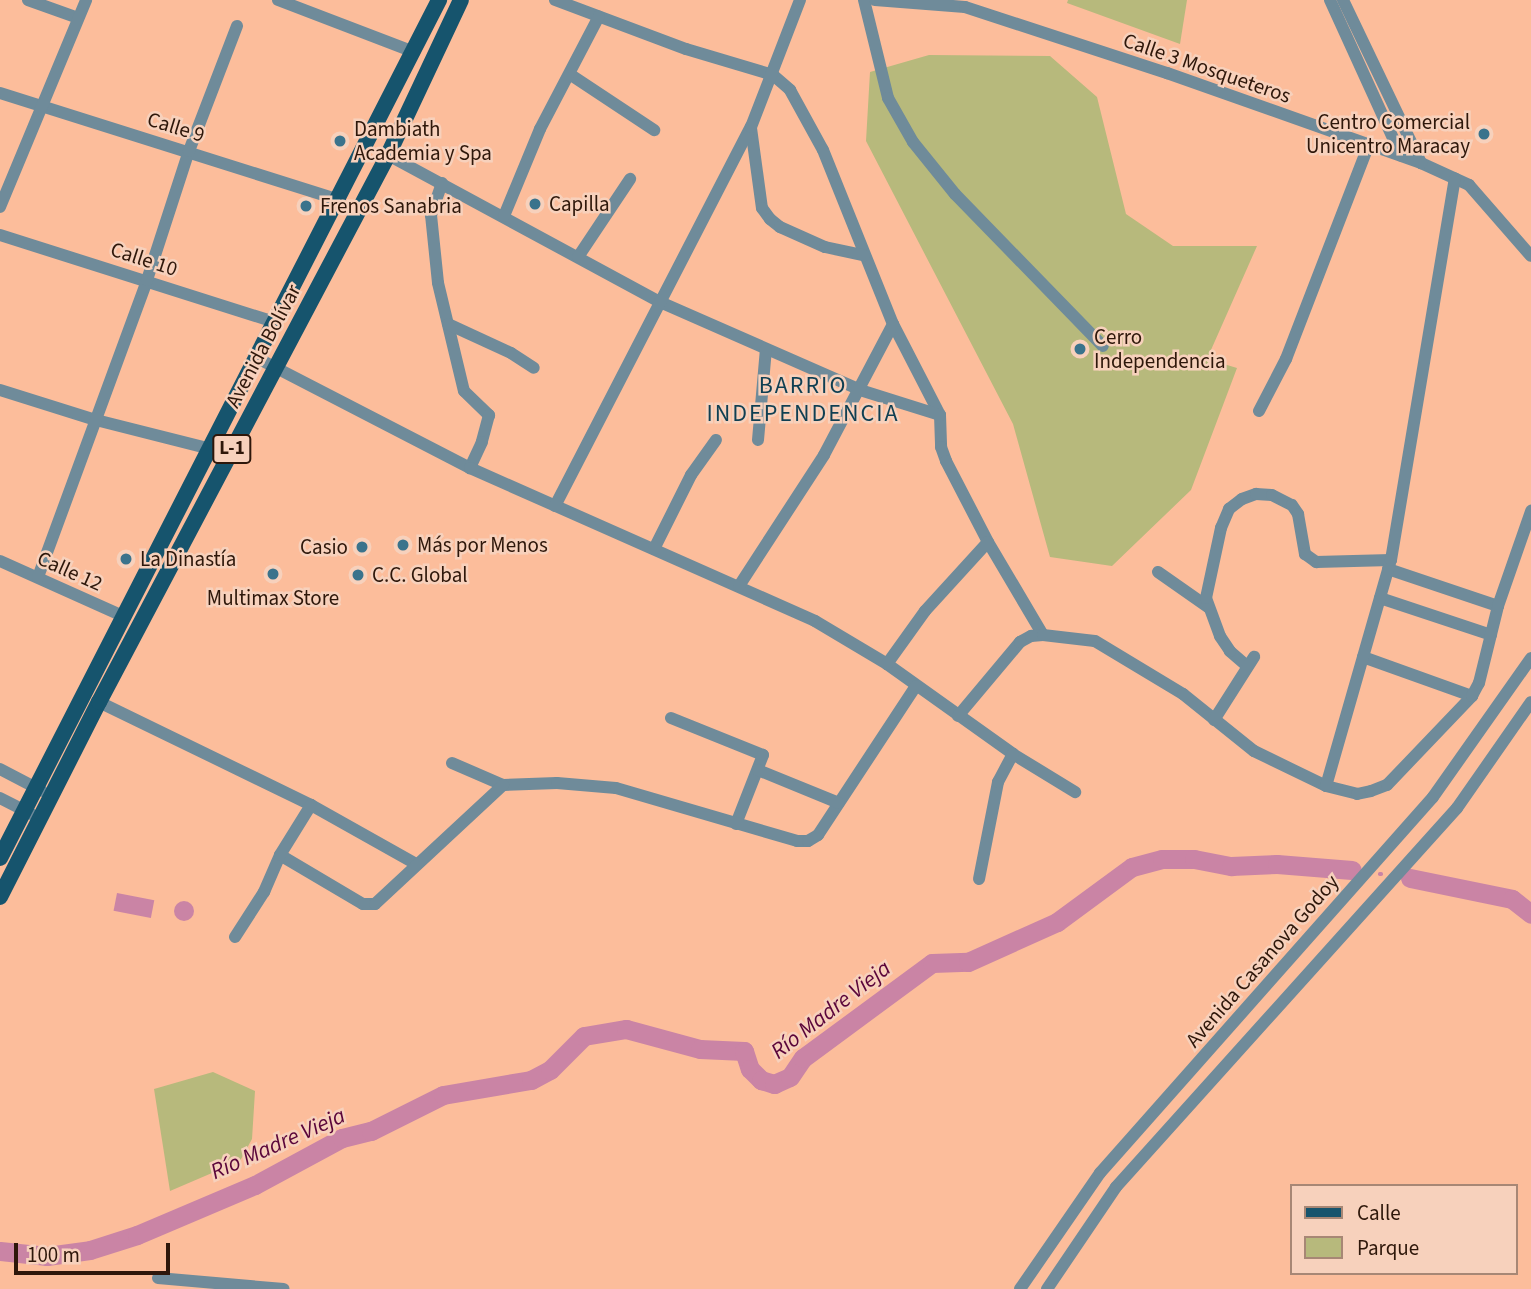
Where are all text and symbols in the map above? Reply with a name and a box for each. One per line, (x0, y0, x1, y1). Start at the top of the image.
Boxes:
street label: Calle 3 Mosqueteros (1120, 27, 1294, 109)
street label: Calle 9 (144, 106, 208, 148)
place label: Centro Comercial Unicentro Maracay (1306, 109, 1470, 159)
place label: Dambiath Academia y Spa (354, 116, 492, 166)
marker: Centro Comercial Unicentro Maracay (1476, 126, 1492, 142)
marker: Dambiath Academia y Spa (332, 133, 348, 149)
place label: Capilla (549, 191, 610, 217)
place label: Frenos Sanabria (320, 193, 462, 219)
marker: Capilla (527, 196, 543, 212)
marker: Frenos Sanabria (298, 198, 314, 214)
street label: Calle 10 (107, 236, 181, 282)
street label: Avenida Bolívar (220, 280, 306, 412)
place label: Cerro Independencia (1094, 324, 1226, 374)
marker: Cerro Independencia (1072, 341, 1088, 357)
district label: BARRIO INDEPENDENCIA (708, 372, 898, 428)
road number: L-1 (211, 433, 253, 464)
place label: Más por Menos (417, 532, 548, 558)
place label: Casio (300, 534, 348, 560)
marker: Más por Menos (395, 537, 411, 553)
marker: Casio (354, 539, 370, 555)
street label: Calle 12 (33, 546, 107, 596)
place label: La Dinastía (140, 546, 236, 572)
marker: La Dinastía (118, 551, 134, 567)
place label: C.C. Global (372, 562, 468, 588)
marker: Multimax Store (265, 566, 281, 582)
marker: C.C. Global (350, 567, 366, 583)
place label: Multimax Store (207, 585, 339, 611)
street label: Avenida Casanova Godoy (1180, 870, 1344, 1052)
water label: Río Madre Vieja (766, 955, 896, 1065)
water label: Río Madre Vieja (206, 1102, 350, 1186)
legend (1290, 1184, 1517, 1275)
text: Calle (1357, 1198, 1401, 1228)
scale bar (18, 1230, 173, 1274)
text: Parque (1357, 1233, 1419, 1263)
text: 100 m (27, 1240, 80, 1270)

